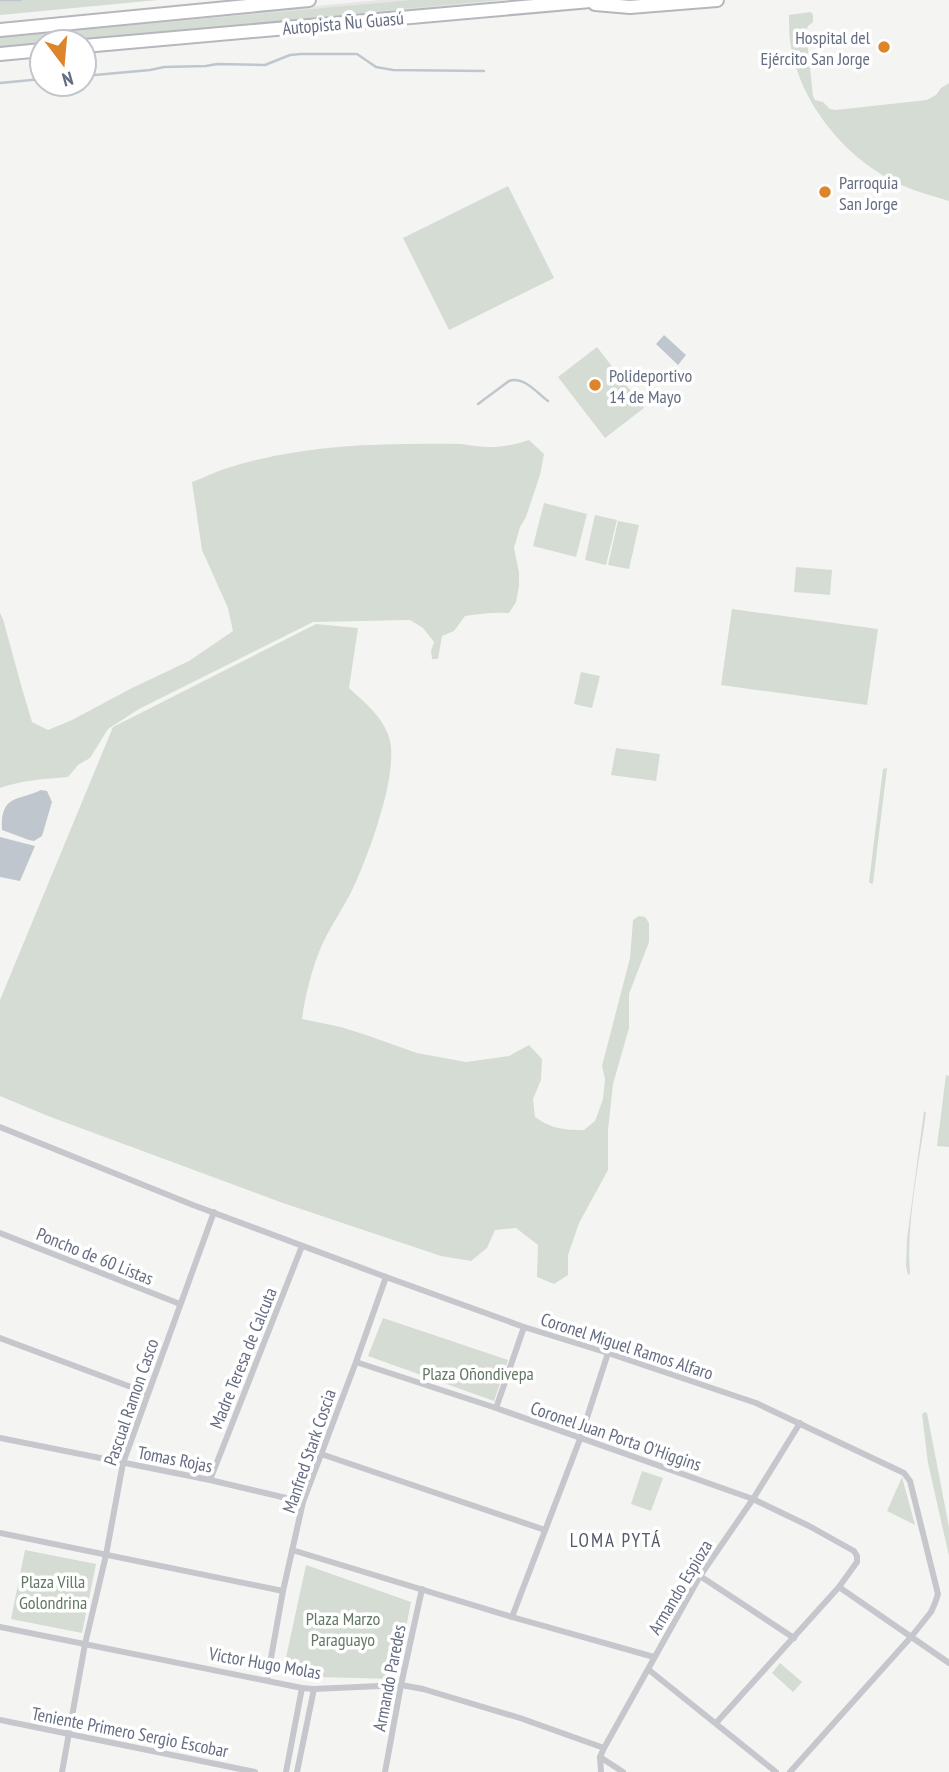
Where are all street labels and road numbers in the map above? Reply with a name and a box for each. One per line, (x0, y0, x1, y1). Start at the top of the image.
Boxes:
street label: Autopista Ñu Guasú (281, 6, 405, 40)
street label: Poncho de 60 Listas (33, 1222, 157, 1290)
street label: Madre Teresa de Calcuta (204, 1284, 282, 1432)
street label: Coronel Miguel Ramos Alfaro (538, 1307, 716, 1385)
street label: Pascual Ramon Casco (99, 1335, 164, 1468)
street label: Manfred Stark Coscia (277, 1386, 341, 1516)
street label: Coronel Juan Porta O'Higgins (528, 1396, 704, 1476)
street label: Tomas Rojas (136, 1440, 214, 1478)
street label: Armando Espioza (643, 1535, 717, 1639)
street label: Armando Paredes (367, 1623, 411, 1733)
street label: Victor Hugo Molas (206, 1642, 323, 1684)
street label: Teniente Primero Sergio Escobar (30, 1702, 230, 1762)

